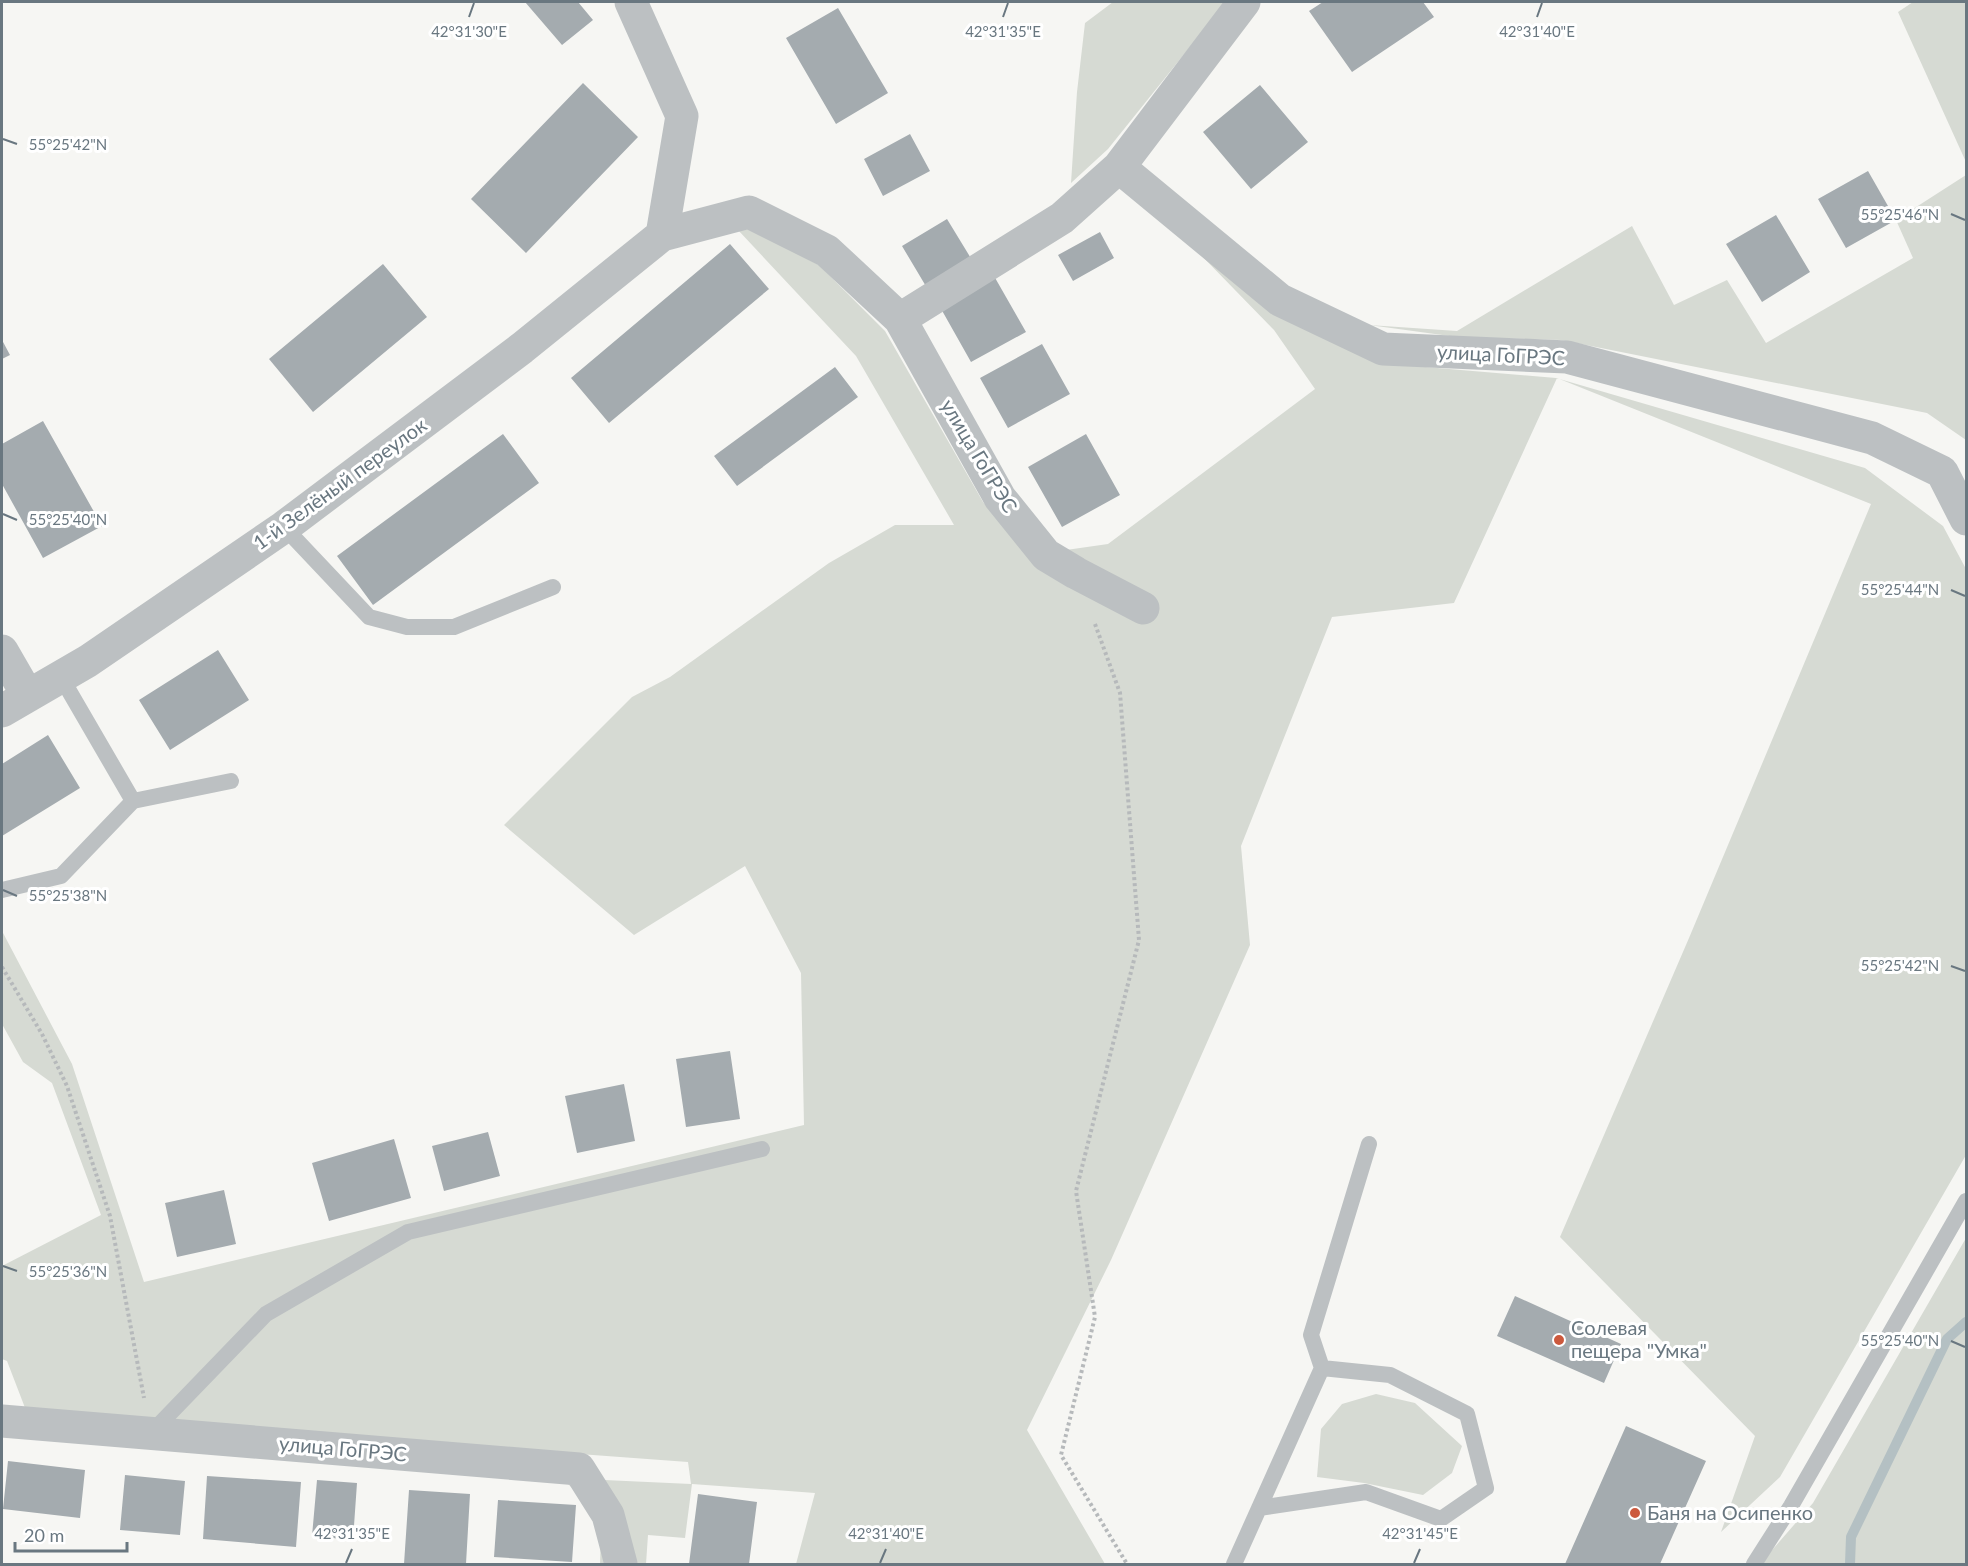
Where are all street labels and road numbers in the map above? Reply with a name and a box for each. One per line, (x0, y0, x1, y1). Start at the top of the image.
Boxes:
street label: улица ГоГРЭС (1436, 339, 1566, 369)
street label: улица ГоГРЭС (937, 394, 1023, 517)
street label: 1-й Зелёный переулок (248, 412, 431, 554)
street label: улица ГоГРЭС (278, 1430, 408, 1466)

